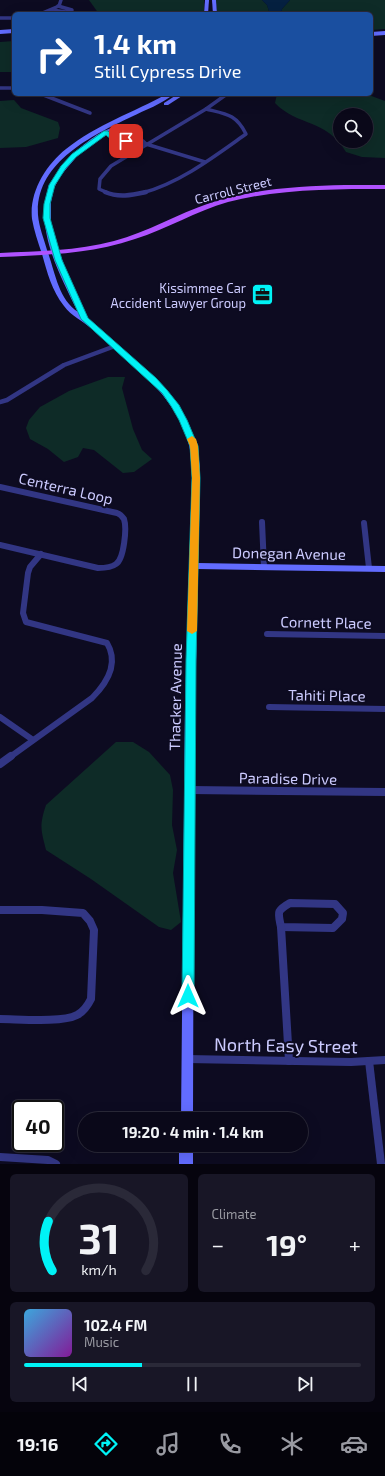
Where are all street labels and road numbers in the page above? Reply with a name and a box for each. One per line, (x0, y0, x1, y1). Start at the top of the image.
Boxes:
street label: Carroll Street (193, 173, 273, 207)
street label: Centerra Loop (17, 468, 115, 508)
street label: Donegan Avenue (232, 543, 346, 563)
street label: Cornett Place (280, 612, 372, 632)
street label: Thacker Avenue (165, 643, 185, 751)
street label: Tahiti Place (288, 685, 366, 705)
street label: Paradise Drive (239, 768, 337, 788)
street label: North Easy Street (214, 1033, 358, 1057)

